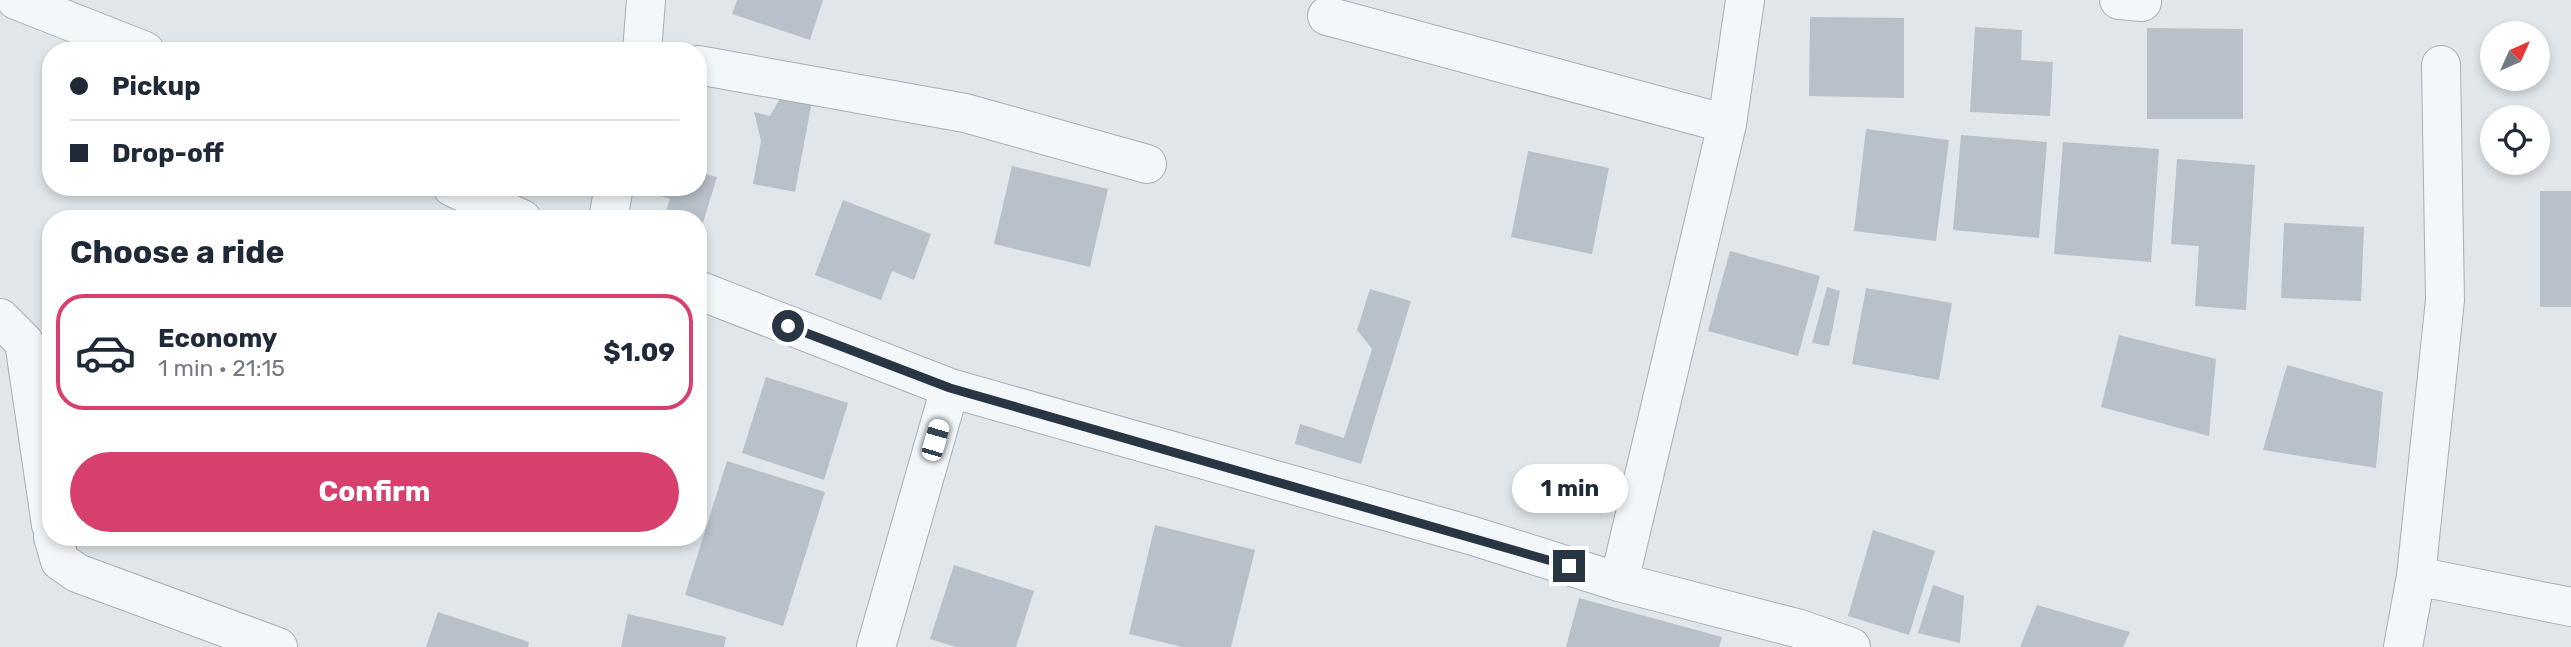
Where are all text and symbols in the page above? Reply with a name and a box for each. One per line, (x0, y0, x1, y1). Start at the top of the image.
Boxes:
north arrow (2480, 21, 2550, 91)
map controls (2480, 21, 2550, 175)
text: Pickup (112, 71, 201, 102)
button: locate (2480, 105, 2550, 175)
text: Drop-off (112, 138, 224, 169)
text: Choose a ride (70, 233, 284, 271)
route start (772, 310, 804, 342)
icon: car (74, 321, 137, 384)
text: Economy (158, 323, 277, 354)
text: $1.09 (603, 337, 675, 368)
text: 1 min · 21:15 (158, 354, 285, 382)
car (920, 417, 951, 463)
button: Confirm (70, 452, 679, 532)
callout: 1 min (1511, 464, 1627, 514)
text: 1 min (1541, 474, 1599, 502)
route end (1553, 550, 1585, 582)

